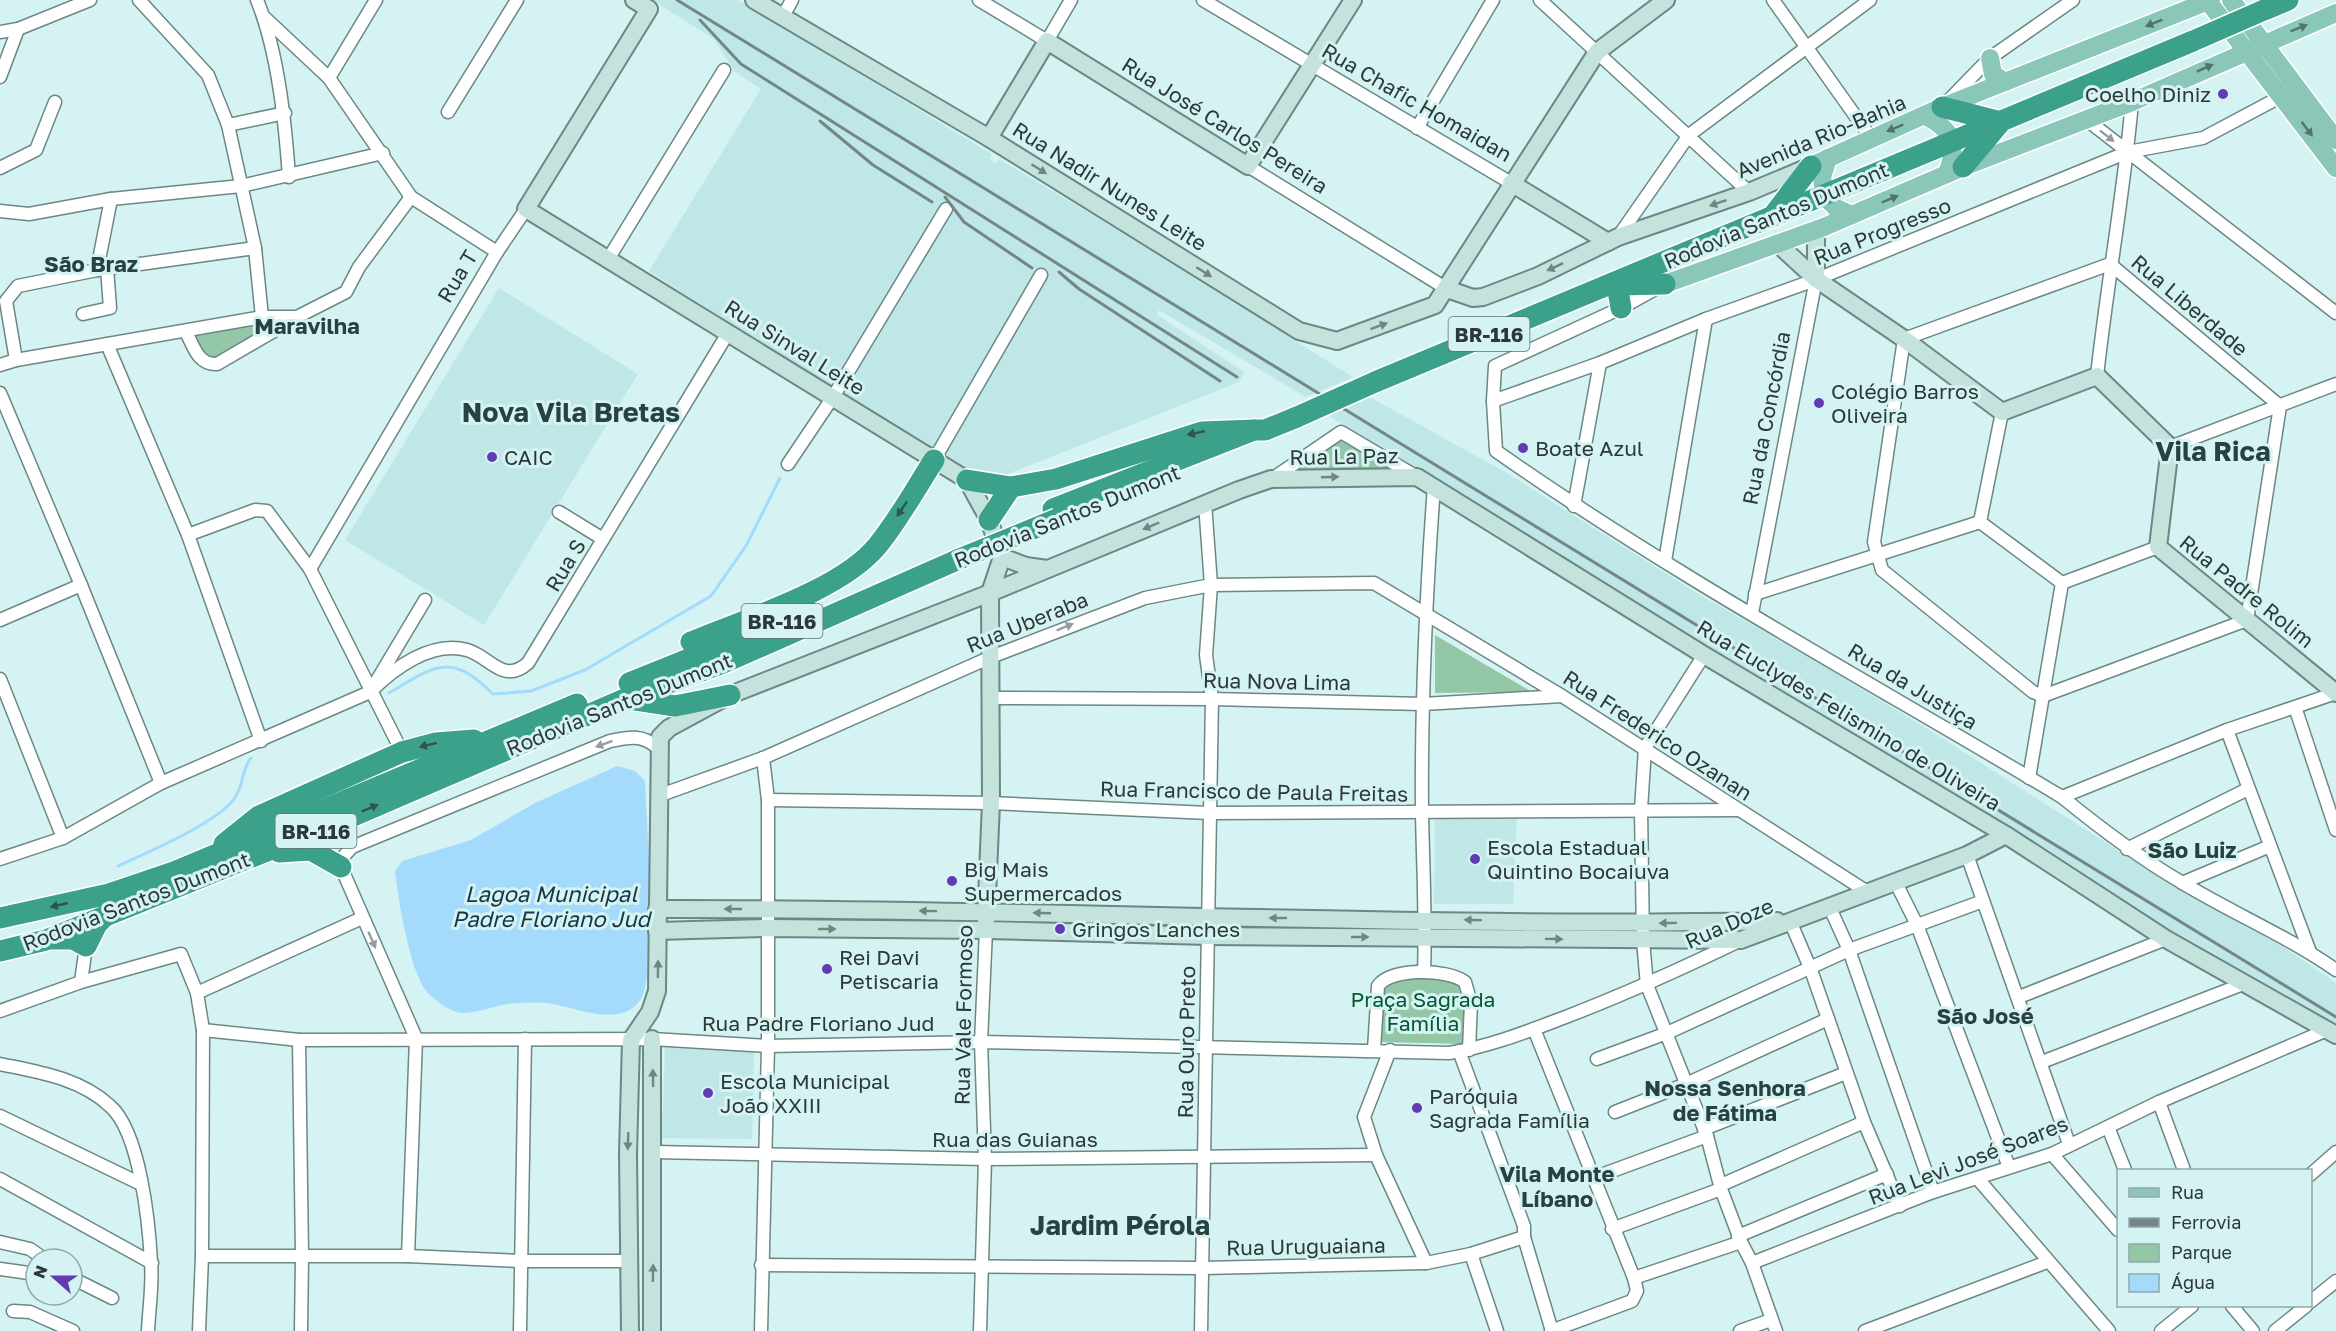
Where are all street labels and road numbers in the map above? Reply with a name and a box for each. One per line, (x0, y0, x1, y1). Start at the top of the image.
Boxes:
street label: Rua Chafic Homaidan (1317, 37, 1517, 167)
street label: Rua José Carlos Pereira (1117, 51, 1333, 199)
street label: Avenida Rio-Bahia (1732, 89, 1910, 183)
street label: Rua Nadir Nunes Leite (1008, 116, 1212, 256)
street label: Rodovia Santos Dumont (1660, 156, 1892, 274)
street label: Rua Progresso (1809, 192, 1955, 270)
street label: Rua T (431, 245, 483, 307)
street label: Rua Liberdade (2126, 249, 2254, 361)
street label: Rua Sinval Leite (720, 293, 870, 401)
road number: BR-116 (1448, 317, 1530, 351)
street label: Rua da Concórdia (1736, 329, 1796, 507)
street label: Rua La Paz (1289, 442, 1399, 470)
street label: Rodovia Santos Dumont (950, 459, 1184, 573)
street label: Rua Padre Rolim (2175, 529, 2319, 653)
street label: Rua S (539, 534, 591, 596)
street label: Rua Uberaba (962, 586, 1092, 658)
road number: BR-116 (742, 604, 822, 638)
street label: Rua Euclydes Felismino de Oliveira (1692, 614, 2006, 816)
street label: Rua da Justiça (1843, 637, 1983, 735)
street label: Rodovia Santos Dumont (502, 647, 736, 761)
street label: Rua Frederico Ozanan (1559, 664, 1757, 806)
street label: Rua Nova Lima (1203, 667, 1351, 695)
street label: Rua Francisco de Paula Freitas (1100, 775, 1408, 807)
road number: BR-116 (276, 814, 356, 848)
street label: Rodovia Santos Dumont (19, 846, 253, 956)
street label: Rua Doze (1681, 892, 1777, 954)
street label: Rua Vale Formoso (948, 925, 978, 1105)
street label: Rua Ouro Preto (1172, 965, 1200, 1119)
street label: Rua Padre Floriano Jud (702, 1010, 934, 1036)
street label: Rua Levi José Soares (1864, 1110, 2072, 1210)
street label: Rua das Guianas (932, 1126, 1098, 1152)
street label: Rua Uruguaiana (1226, 1232, 1386, 1260)

